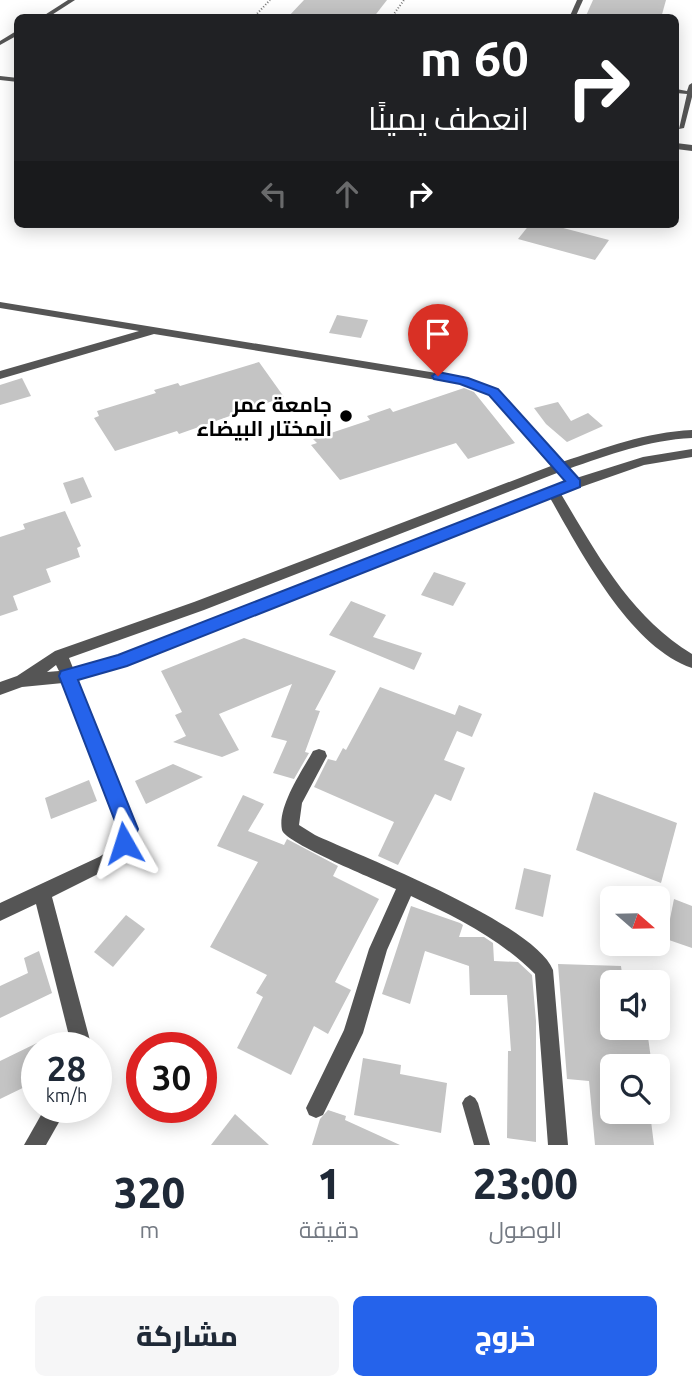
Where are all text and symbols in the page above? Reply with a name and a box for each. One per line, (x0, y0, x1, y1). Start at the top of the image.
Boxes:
text: 60 m (420, 30, 529, 85)
icon: right (553, 42, 644, 133)
text: انعطف يمينًا (368, 100, 529, 136)
icon: left (255, 175, 293, 213)
icon: ahead (328, 175, 366, 213)
icon: right (401, 175, 439, 213)
pin (408, 304, 468, 376)
icon: arrive (419, 315, 457, 353)
place label: جامعة عمر المختار البيضاء (196, 392, 332, 441)
marker: جامعة عمر المختار البيضاء (338, 408, 354, 424)
position arrow (87, 806, 161, 880)
north arrow (600, 886, 670, 956)
map controls (600, 886, 670, 1124)
button: sound (600, 970, 670, 1040)
speed limit sign: 30 (126, 1032, 217, 1123)
text: 28 (47, 1048, 86, 1088)
button: search (600, 1054, 670, 1124)
text: km/h (46, 1085, 87, 1105)
text: 1 (317, 1160, 341, 1207)
text: 23:00 (473, 1160, 578, 1207)
text: 320 (114, 1169, 185, 1216)
text: m (140, 1217, 159, 1242)
text: دقيقة (299, 1217, 359, 1242)
text: الوصول (489, 1217, 562, 1242)
button: مشاركة (35, 1296, 339, 1376)
button: خروج (353, 1296, 657, 1376)

